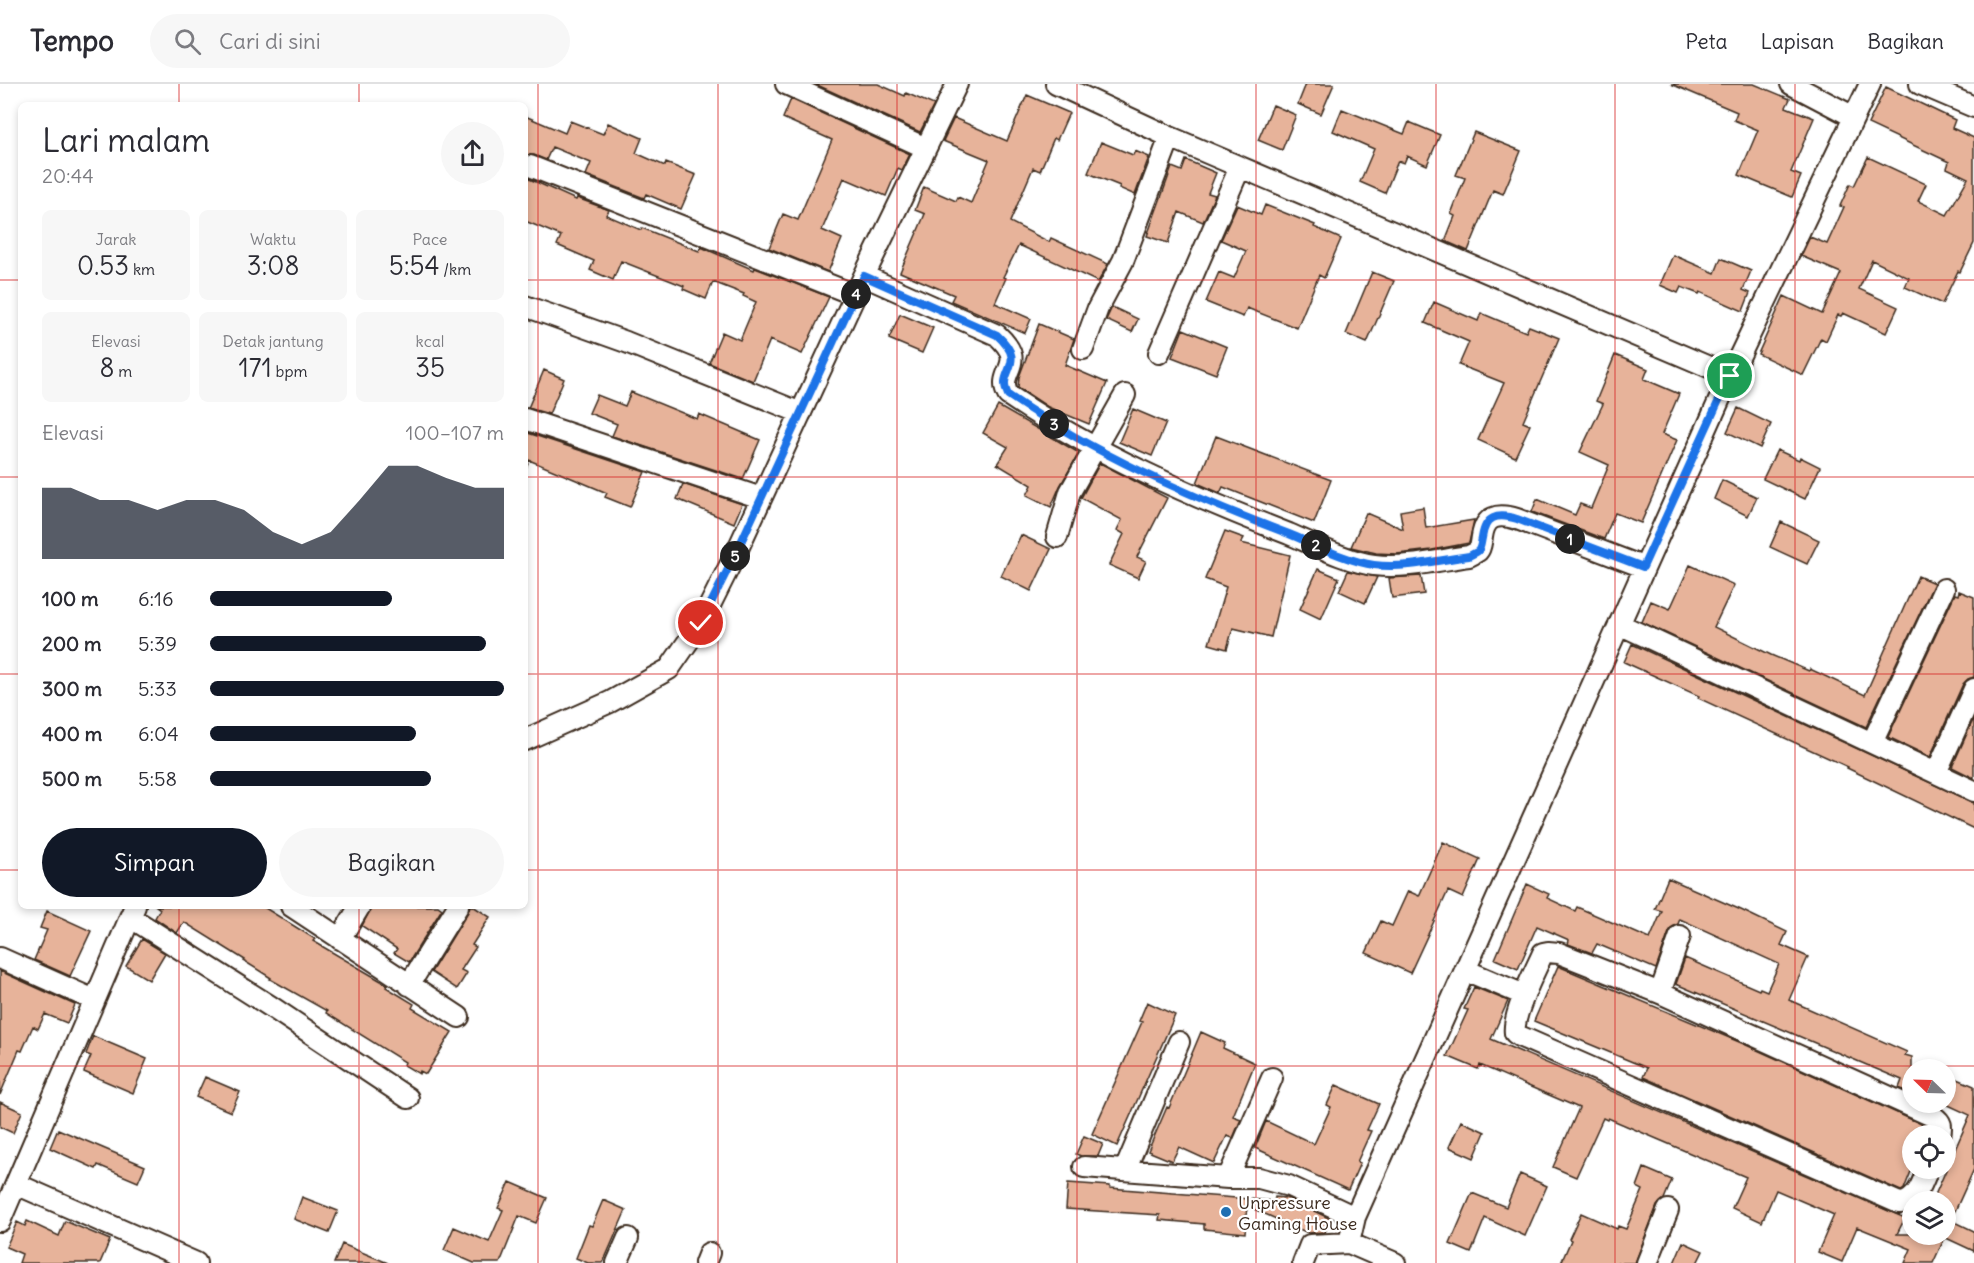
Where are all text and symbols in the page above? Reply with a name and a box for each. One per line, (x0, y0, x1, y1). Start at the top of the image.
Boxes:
search box (150, 14, 570, 68)
text: Tempo (30, 23, 114, 59)
icon: search (171, 25, 204, 58)
text: Cari di sini (219, 27, 321, 55)
text: Peta (1685, 28, 1728, 55)
text: Lapisan (1761, 28, 1834, 55)
text: Bagikan (1867, 28, 1944, 55)
text: Lari malam (42, 119, 210, 161)
button: share (441, 122, 504, 185)
text: 20:44 (42, 163, 94, 188)
text: Jarak (96, 229, 136, 249)
text: Waktu (250, 229, 296, 249)
text: Pace (413, 229, 447, 249)
text: 0.53 (77, 249, 129, 282)
text: 3:08 (247, 249, 299, 282)
text: 5:54 (389, 249, 440, 282)
text: km (129, 259, 155, 279)
text: /km (440, 259, 471, 279)
pin: 4 (841, 279, 871, 309)
text: 4 (851, 284, 861, 304)
text: Elevasi (91, 331, 141, 351)
text: Detak jantung (222, 331, 324, 351)
text: kcal (416, 331, 444, 351)
pin (1704, 350, 1755, 401)
text: 8 (100, 351, 115, 384)
text: 171 (238, 351, 272, 384)
text: 35 (415, 351, 445, 384)
icon: arrive (1713, 359, 1746, 392)
text: m (115, 361, 132, 381)
text: bpm (272, 361, 308, 381)
pin: 3 (1039, 409, 1069, 439)
text: 3 (1049, 414, 1059, 434)
text: Elevasi (42, 420, 104, 445)
text: 100–107 m (405, 420, 504, 445)
pin: 1 (1555, 524, 1585, 554)
text: 1 (1567, 529, 1573, 549)
pin: 2 (1301, 530, 1331, 560)
text: 2 (1312, 535, 1320, 555)
pin: 5 (720, 541, 750, 571)
text: 5 (730, 546, 740, 566)
text: 100 m (42, 586, 99, 611)
text: 6:16 (138, 586, 174, 611)
pin (675, 597, 726, 648)
icon: check (684, 606, 717, 639)
text: 200 m (42, 631, 102, 656)
text: 5:39 (138, 631, 177, 656)
text: 300 m (42, 676, 102, 701)
text: 5:33 (138, 676, 177, 701)
text: 400 m (42, 721, 102, 746)
text: 6:04 (138, 721, 179, 746)
text: 500 m (42, 766, 102, 791)
text: 5:58 (138, 766, 177, 791)
button: Simpan (42, 828, 267, 897)
button: Bagikan (279, 828, 504, 897)
north arrow (1902, 1059, 1956, 1113)
map controls (1902, 1059, 1956, 1245)
button: locate (1902, 1125, 1956, 1179)
place label: Unpressure Gaming House (1238, 1191, 1357, 1235)
button: layers (1902, 1191, 1956, 1245)
marker: Unpressure Gaming House (1219, 1205, 1233, 1219)

